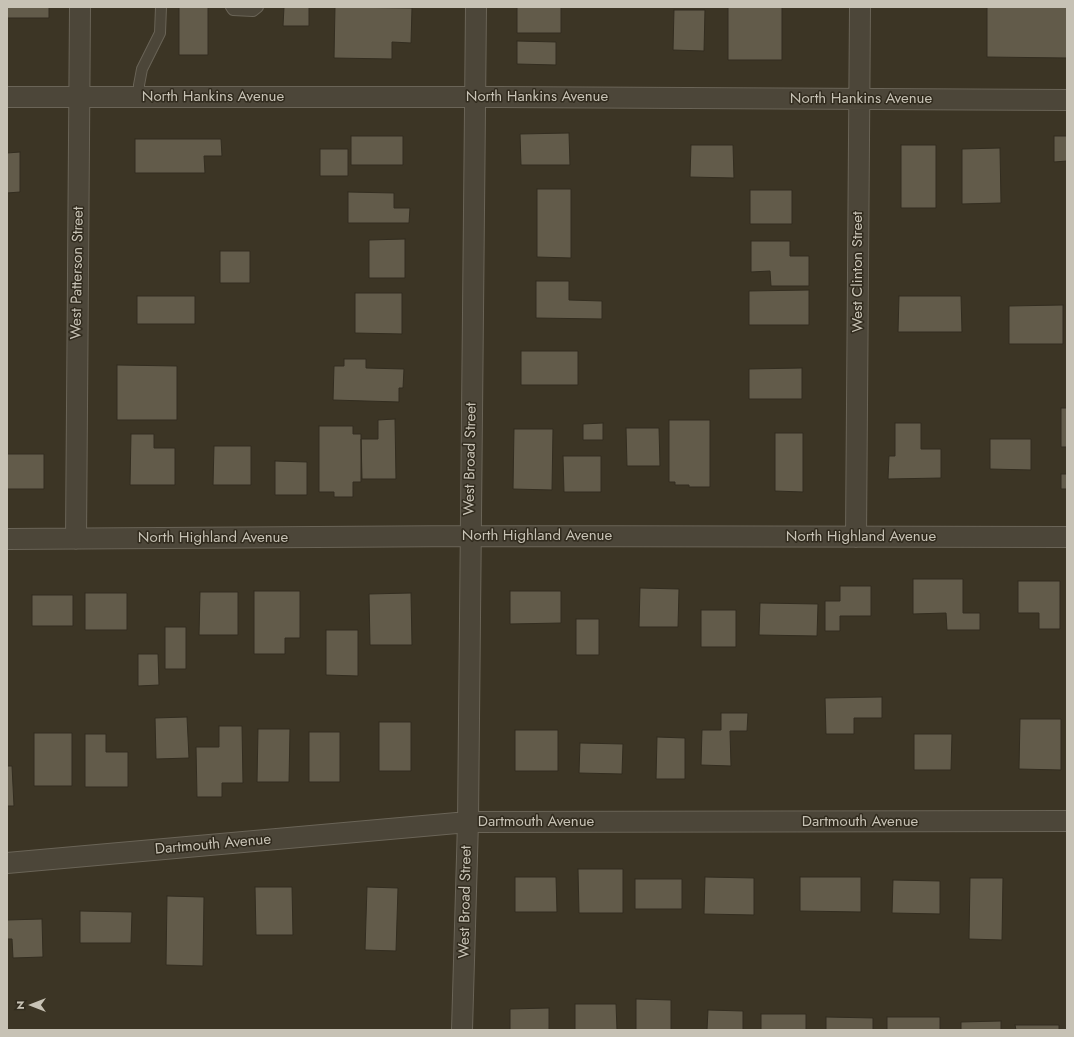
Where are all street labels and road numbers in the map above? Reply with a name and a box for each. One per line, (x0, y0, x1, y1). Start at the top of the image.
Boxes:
street label: North Hankins Avenue (142, 88, 284, 106)
street label: North Hankins Avenue (466, 88, 608, 106)
street label: North Hankins Avenue (790, 90, 932, 108)
street label: West Patterson Street (68, 206, 88, 340)
street label: West Clinton Street (849, 212, 867, 332)
street label: West Broad Street (461, 402, 481, 516)
street label: North Highland Avenue (462, 527, 612, 545)
street label: North Highland Avenue (786, 528, 936, 546)
street label: North Highland Avenue (138, 529, 288, 547)
street label: Dartmouth Avenue (478, 813, 594, 831)
street label: Dartmouth Avenue (802, 813, 918, 831)
street label: Dartmouth Avenue (154, 831, 272, 859)
street label: West Broad Street (456, 845, 476, 959)

